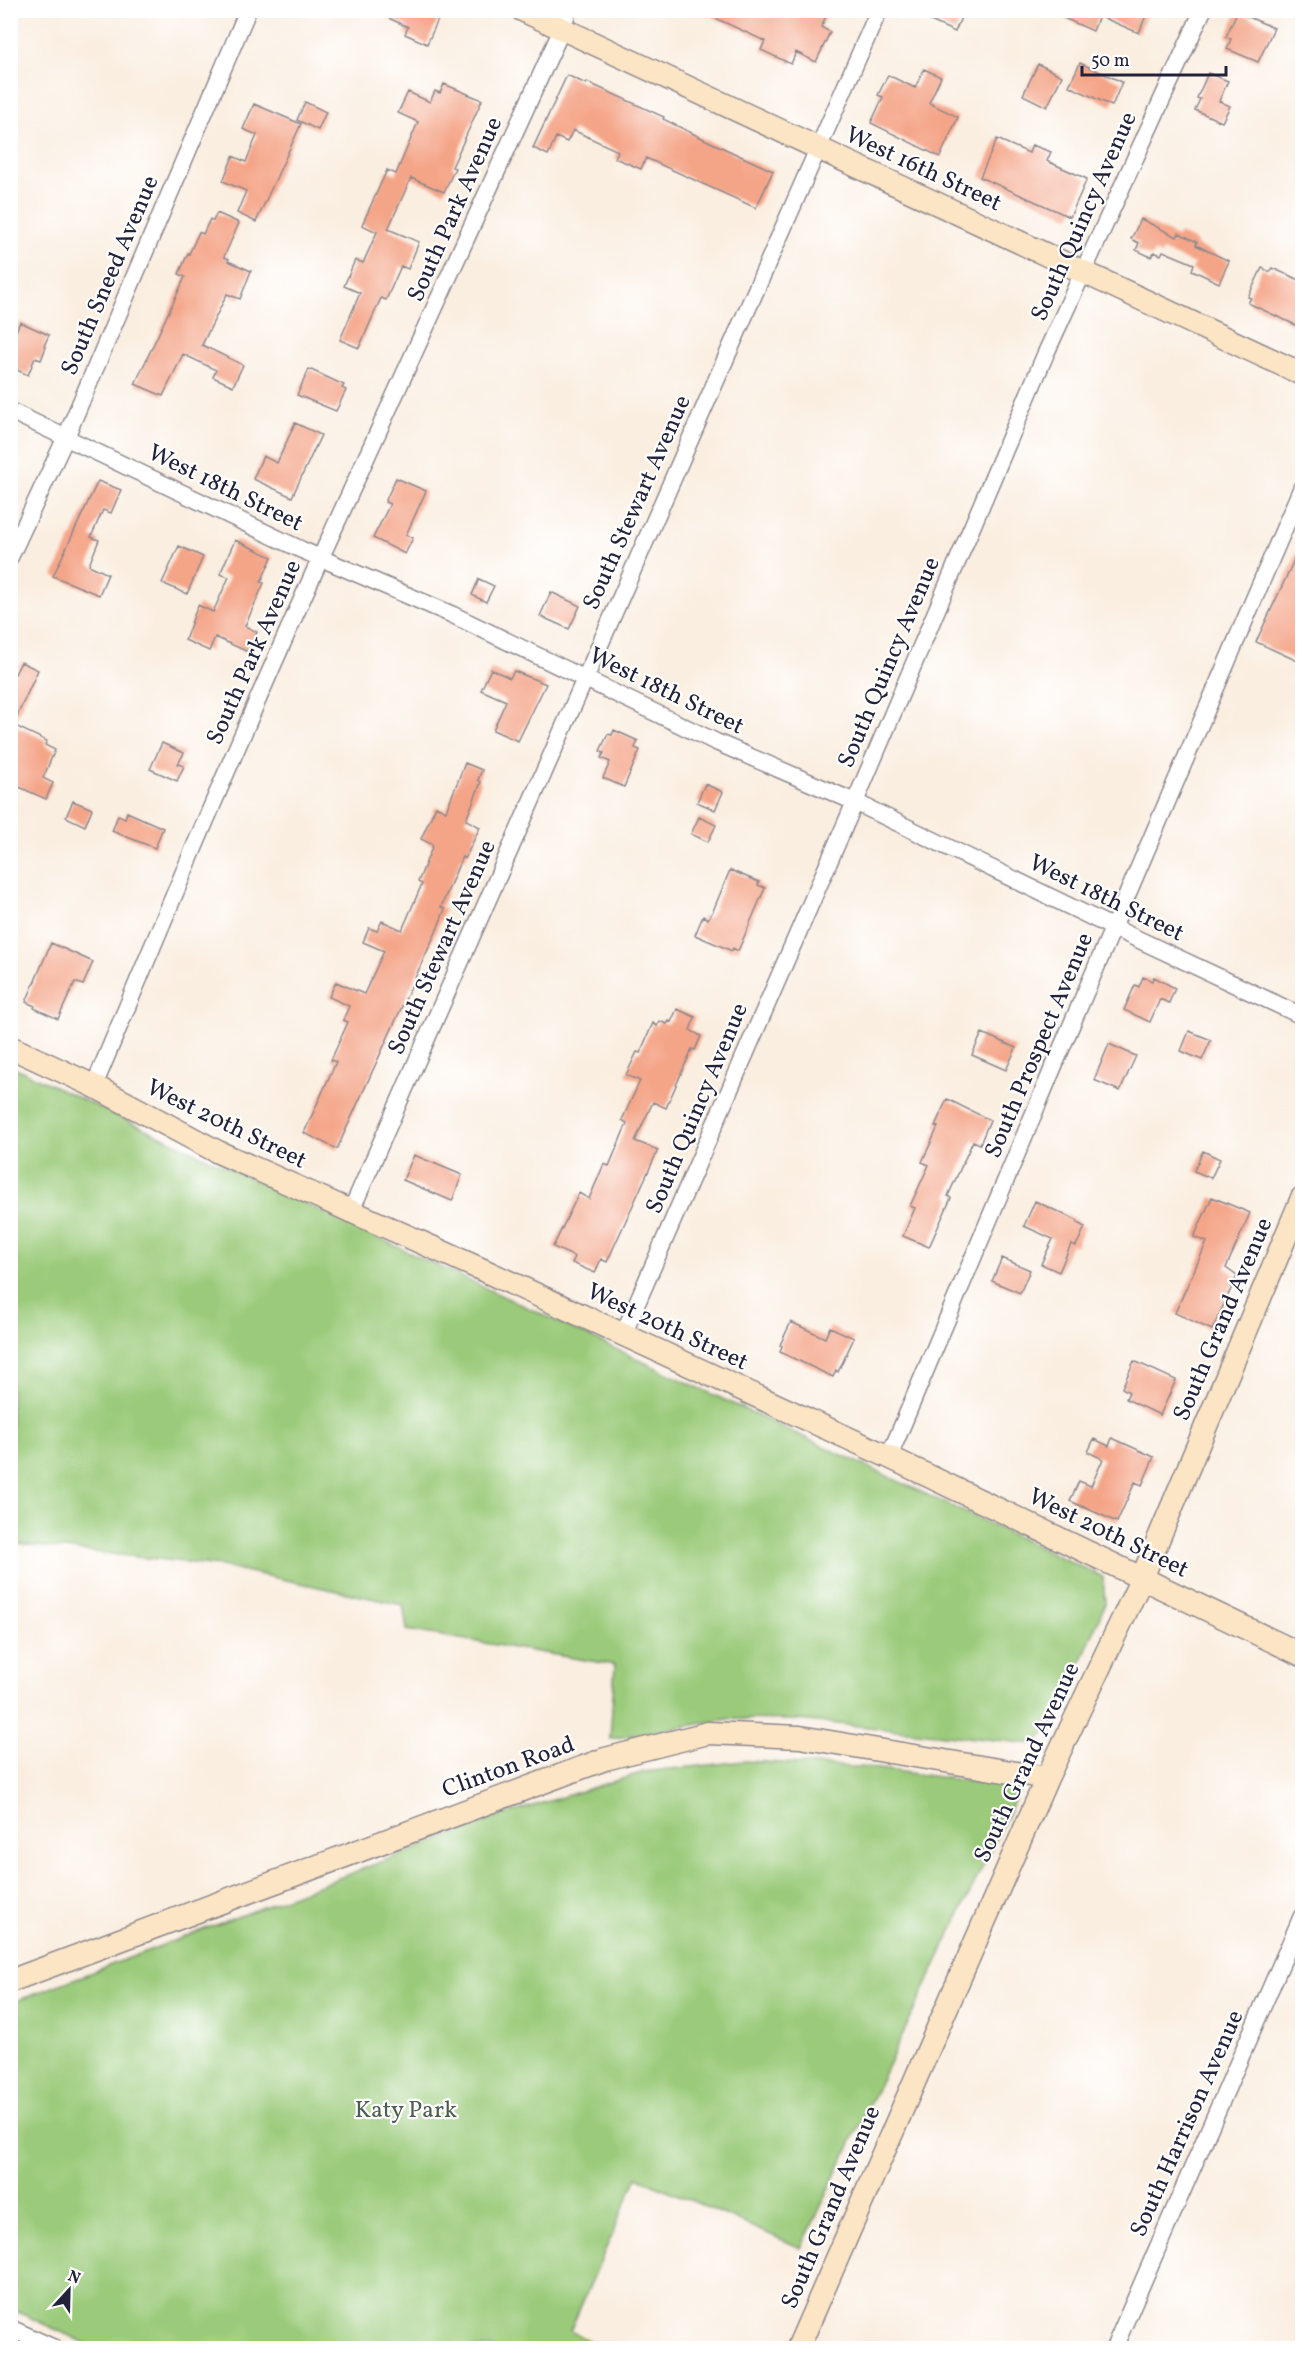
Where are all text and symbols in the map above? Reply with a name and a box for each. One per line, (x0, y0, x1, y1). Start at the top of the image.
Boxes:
scale bar (1082, 39, 1226, 77)
text: 50 m (1091, 49, 1130, 74)
street label: South Quincy Avenue (1023, 107, 1146, 327)
street label: South Park Avenue (400, 112, 512, 308)
street label: West 16th Street (839, 119, 1007, 221)
street label: South Sneed Avenue (53, 171, 168, 381)
street label: South Stewart Avenue (575, 390, 701, 616)
street label: West 18th Street (142, 436, 309, 541)
street label: South Quincy Avenue (830, 552, 950, 773)
street label: South Park Avenue (199, 555, 311, 751)
street label: West 18th Street (583, 639, 750, 744)
street label: South Stewart Avenue (380, 835, 506, 1061)
street label: West 18th Street (1023, 846, 1190, 951)
street label: South Prospect Avenue (977, 928, 1103, 1164)
street label: South Quincy Avenue (638, 998, 758, 1219)
street label: West 20th Street (140, 1071, 312, 1178)
street label: South Grand Avenue (1166, 1213, 1282, 1427)
street label: West 20th Street (581, 1276, 753, 1380)
street label: West 20th Street (1022, 1480, 1194, 1587)
street label: South Grand Avenue (966, 1657, 1089, 1869)
street label: Clinton Road (438, 1728, 580, 1808)
street label: South Harrison Avenue (1122, 2005, 1253, 2243)
park label: Katy Park (355, 2094, 457, 2128)
street label: South Grand Avenue (774, 2101, 890, 2315)
north arrow (39, 2260, 99, 2320)
text: N (64, 2266, 84, 2290)

